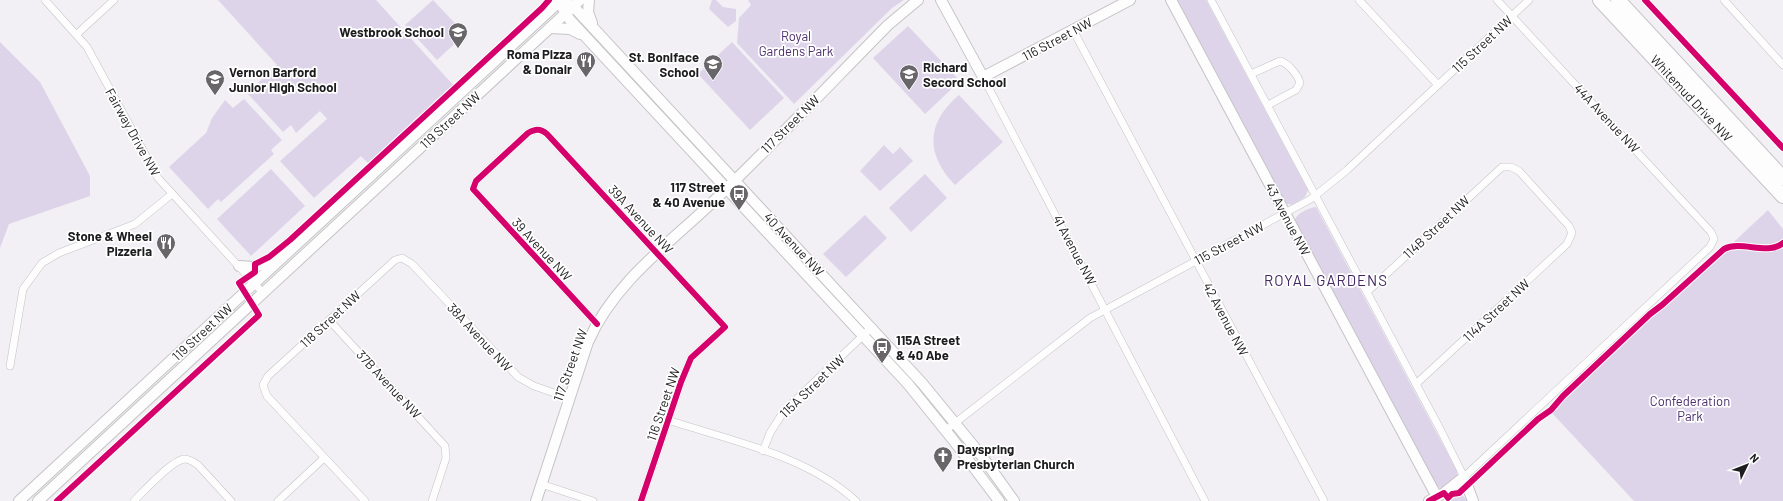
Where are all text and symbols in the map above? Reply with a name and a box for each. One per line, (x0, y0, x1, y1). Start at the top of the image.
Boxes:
street label: 115 Street NW (1448, 12, 1516, 76)
street label: 116 Street NW (1019, 14, 1095, 64)
school or university icon: Westbrook School (447, 21, 469, 49)
place label: Westbrook School (339, 24, 444, 40)
park label: Royal Gardens Park (759, 28, 834, 59)
place label: Roma Pizza & Donair (507, 46, 572, 77)
place label: St. Boniface School (629, 49, 699, 80)
restaurant icon: Roma Pizza & Donair (575, 50, 597, 78)
street label: Whitemud Drive NW (1647, 51, 1736, 145)
school or university icon: St. Boniface School (702, 53, 724, 81)
place label: Richard Secord School (923, 59, 1006, 90)
school or university icon: Richard Secord School (898, 63, 920, 91)
place label: Vernon Barford Junior High School (229, 64, 337, 95)
school or university icon: Vernon Barford Junior High School (204, 68, 226, 96)
street label: 44A Avenue NW (1571, 80, 1644, 156)
street label: Fairway Drive NW (102, 85, 164, 179)
street label: 119 Street NW (416, 88, 484, 152)
street label: 117 Street NW (757, 91, 823, 157)
place label: 117 Street & 40 Avenue (653, 179, 725, 210)
street label: 43 Avenue NW (1262, 180, 1314, 259)
street label: 39A Avenue NW (605, 181, 677, 257)
bus stop icon: 117 Street & 40 Avenue (728, 183, 750, 211)
street label: 114B Street NW (1399, 192, 1473, 262)
street label: 40 Avenue NW (760, 209, 828, 280)
street label: 41 Avenue NW (1050, 212, 1100, 288)
street label: 39 Avenue NW (509, 214, 576, 284)
street label: 115 Street NW (1191, 218, 1267, 268)
place label: Stone & Wheel Pizzeria (68, 228, 152, 259)
restaurant icon: Stone & Wheel Pizzeria (155, 232, 177, 260)
district label: ROYAL GARDENS (1264, 271, 1388, 289)
street label: 114A Street NW (1459, 275, 1533, 345)
street label: 42 Avenue NW (1200, 280, 1252, 359)
street label: 118 Street NW (296, 287, 364, 351)
street label: 38A Avenue NW (444, 299, 516, 375)
street label: 119 Street NW (168, 300, 236, 364)
street label: 117 Street NW (549, 326, 591, 404)
place label: 115A Street & 40 Abe (896, 332, 960, 363)
bus stop icon: 115A Street & 40 Abe (871, 336, 893, 364)
street label: 37B Avenue NW (353, 346, 425, 422)
street label: 115A Street NW (776, 350, 848, 421)
street label: 116 Street NW (643, 365, 683, 443)
park label: Confederation Park (1650, 393, 1730, 424)
place label: Dayspring Presbyterian Church (957, 441, 1075, 472)
church icon: Dayspring Presbyterian Church (932, 445, 954, 473)
north arrow (1727, 445, 1767, 485)
text: N (1747, 451, 1762, 465)

